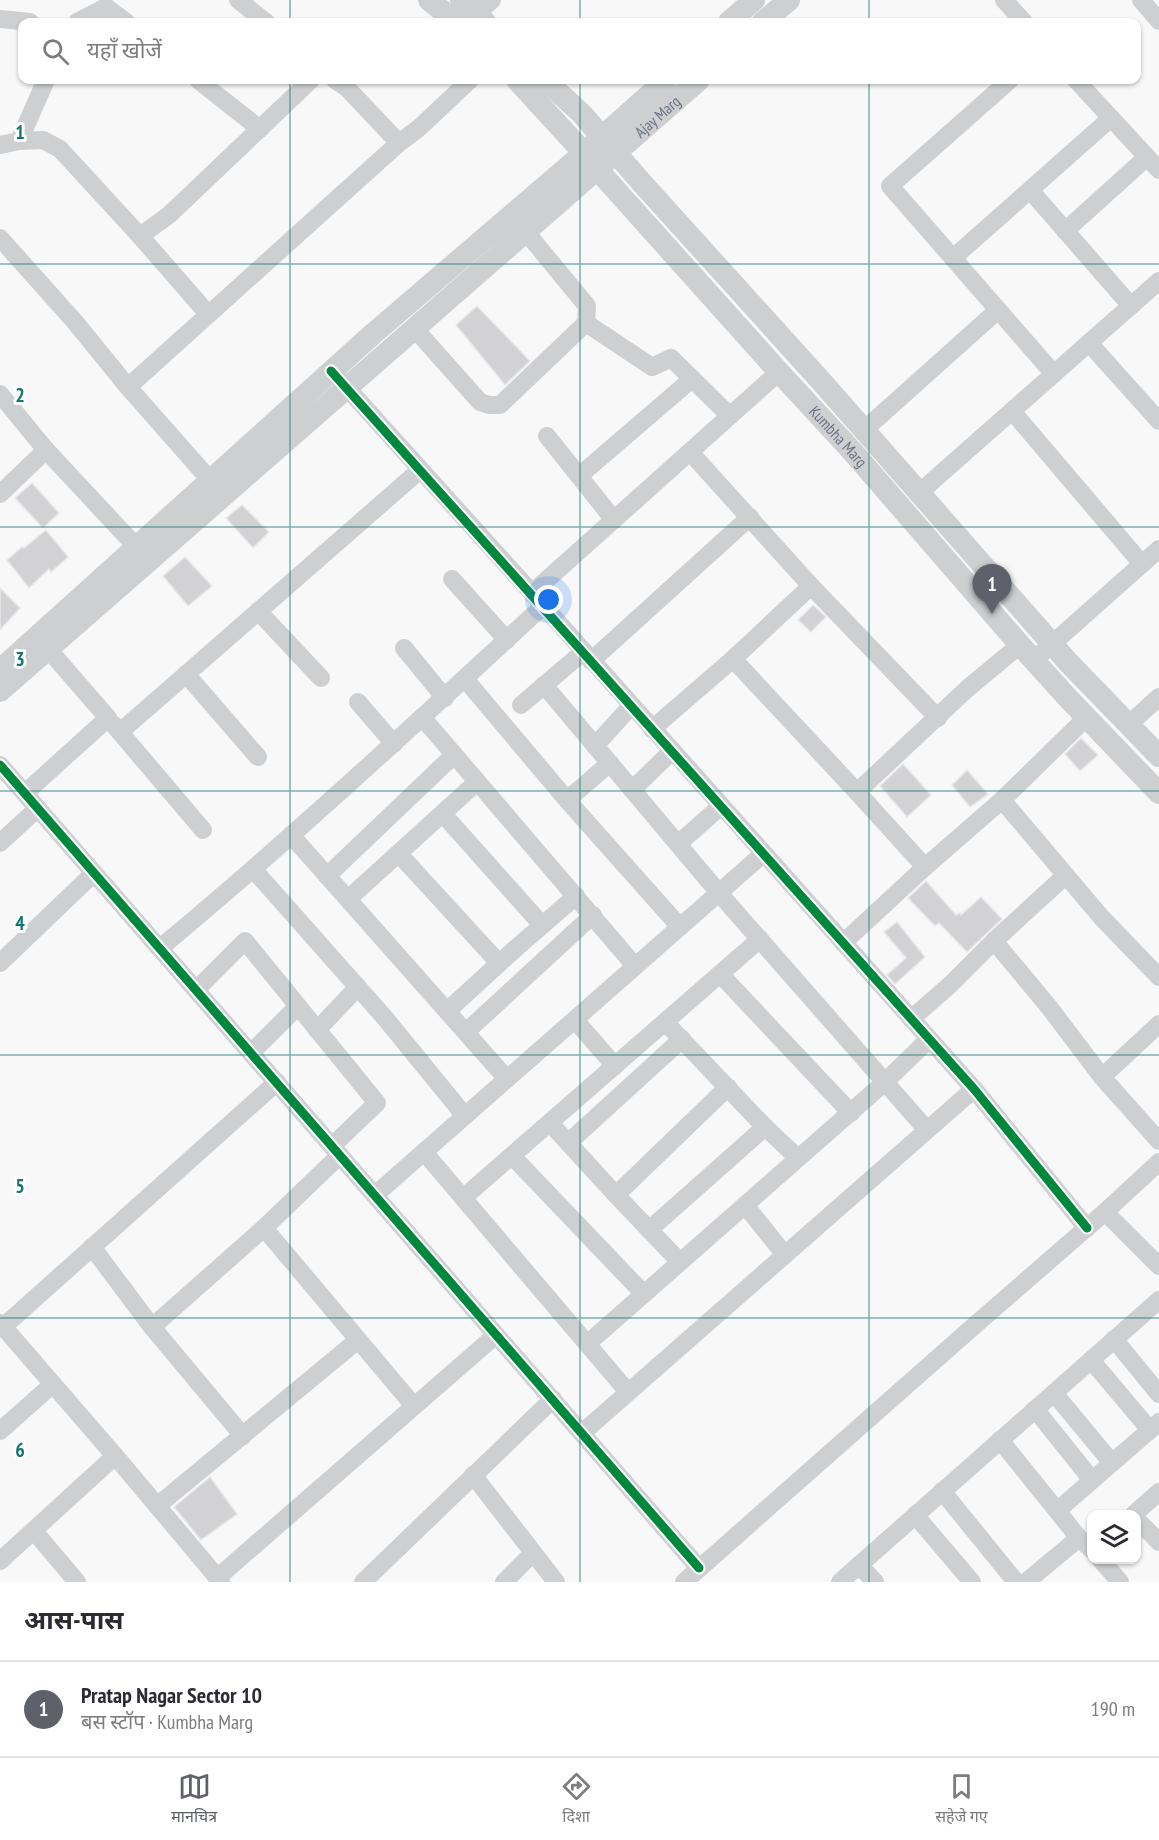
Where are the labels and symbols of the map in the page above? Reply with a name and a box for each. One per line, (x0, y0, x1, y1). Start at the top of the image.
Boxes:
street label: Ajay Marg (630, 91, 684, 142)
text: 1 (15, 119, 25, 145)
text: 2 (15, 382, 25, 408)
street label: Kumbha Marg (805, 401, 872, 471)
pin: 1 (972, 564, 1012, 614)
your location (534, 585, 563, 614)
text: 3 (15, 646, 25, 672)
text: 4 (15, 910, 25, 936)
text: 5 (15, 1173, 25, 1199)
text: 6 (15, 1437, 25, 1463)

